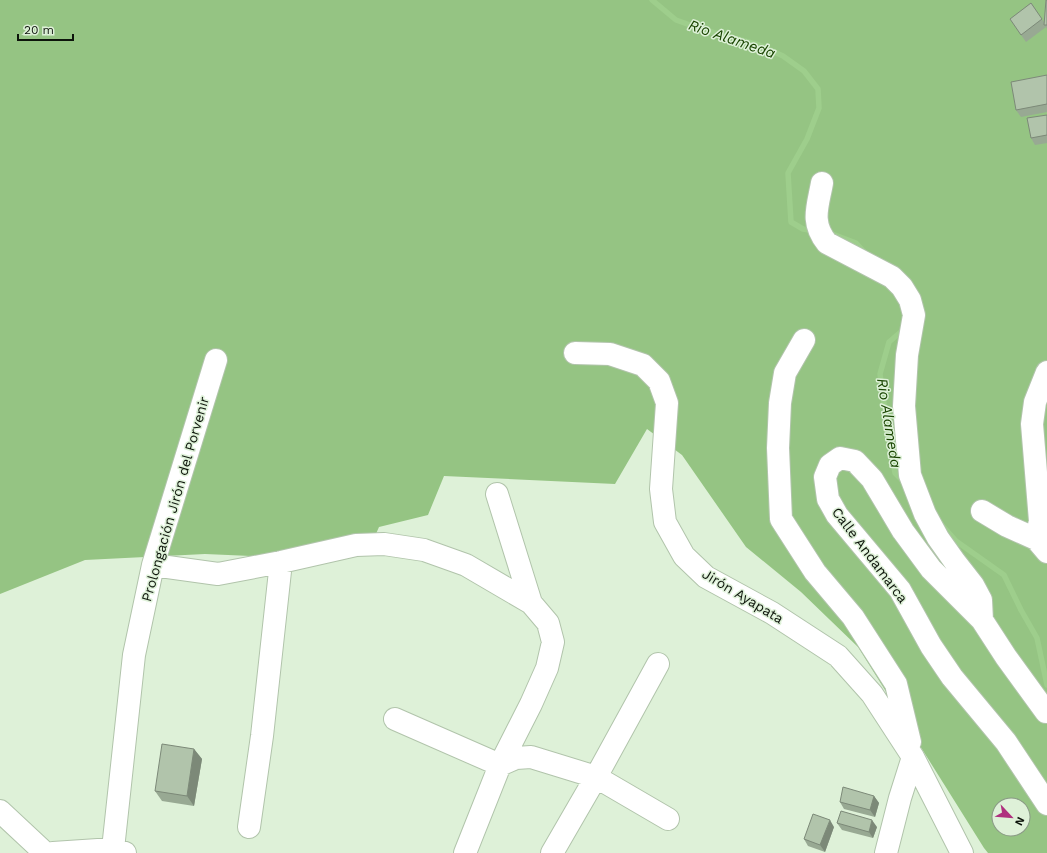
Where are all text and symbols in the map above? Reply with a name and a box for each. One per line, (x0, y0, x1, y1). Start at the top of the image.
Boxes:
scale bar (18, 16, 73, 42)
water label: Rio Alameda (686, 16, 778, 62)
text: 20 m (24, 23, 54, 37)
water label: Rio Alameda (873, 377, 905, 469)
street label: Prolongación Jirón del Porvenir (138, 394, 212, 603)
street label: Calle Andamarca (829, 504, 911, 606)
street label: Jirón Ayapata (699, 565, 787, 627)
north arrow (991, 797, 1031, 837)
text: N (1012, 815, 1027, 828)

